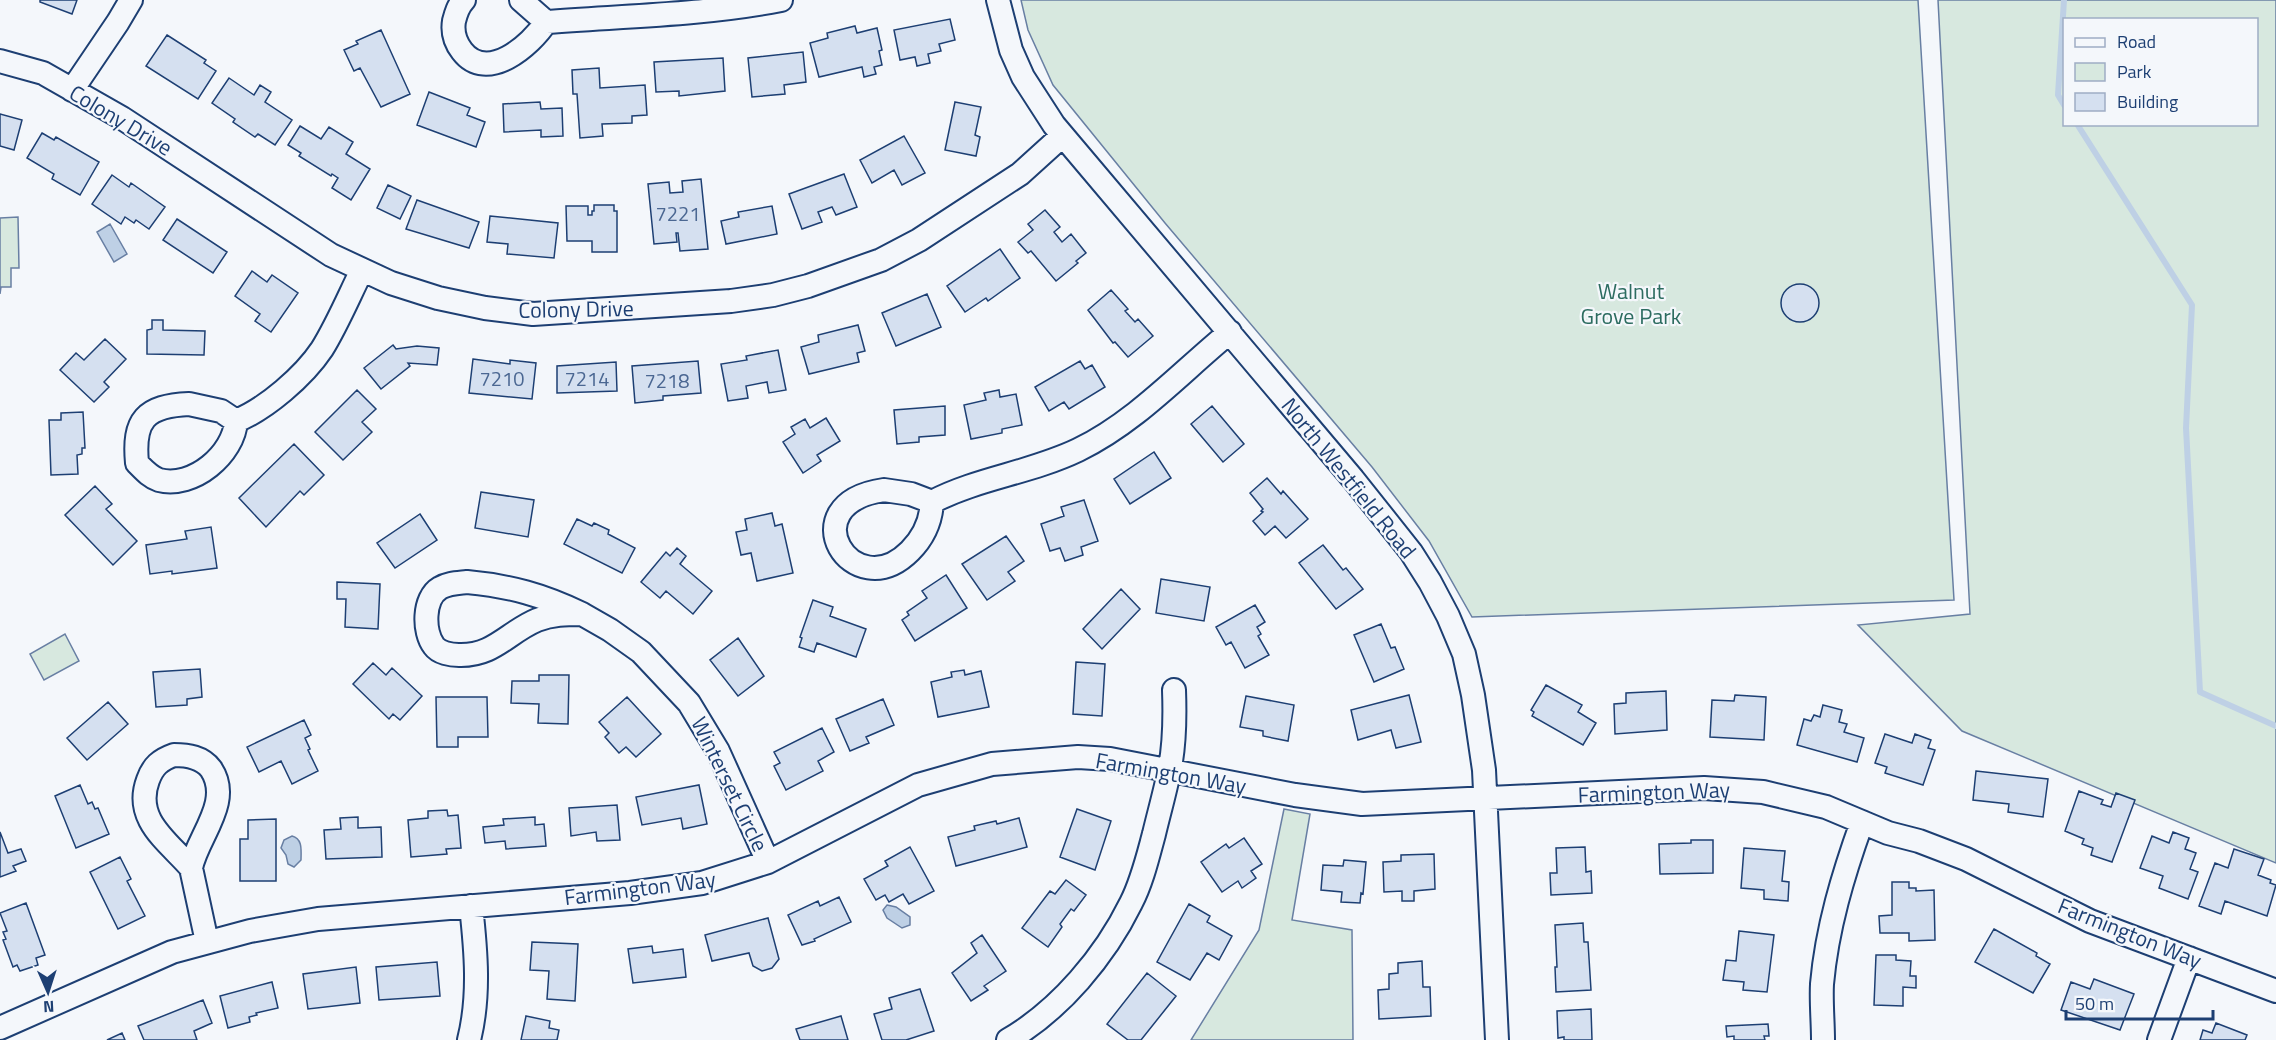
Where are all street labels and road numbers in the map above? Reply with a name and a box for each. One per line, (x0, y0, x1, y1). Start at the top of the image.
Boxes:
street label: Colony Drive (63, 76, 179, 164)
street label: Colony Drive (518, 291, 634, 327)
street label: North Westfield Road (1273, 390, 1425, 566)
street label: Winterset Circle (683, 711, 777, 857)
street label: Farmington Way (1093, 743, 1249, 803)
street label: Farmington Way (1577, 772, 1731, 812)
street label: Farmington Way (562, 862, 718, 914)
street label: Farmington Way (2053, 889, 2207, 977)

